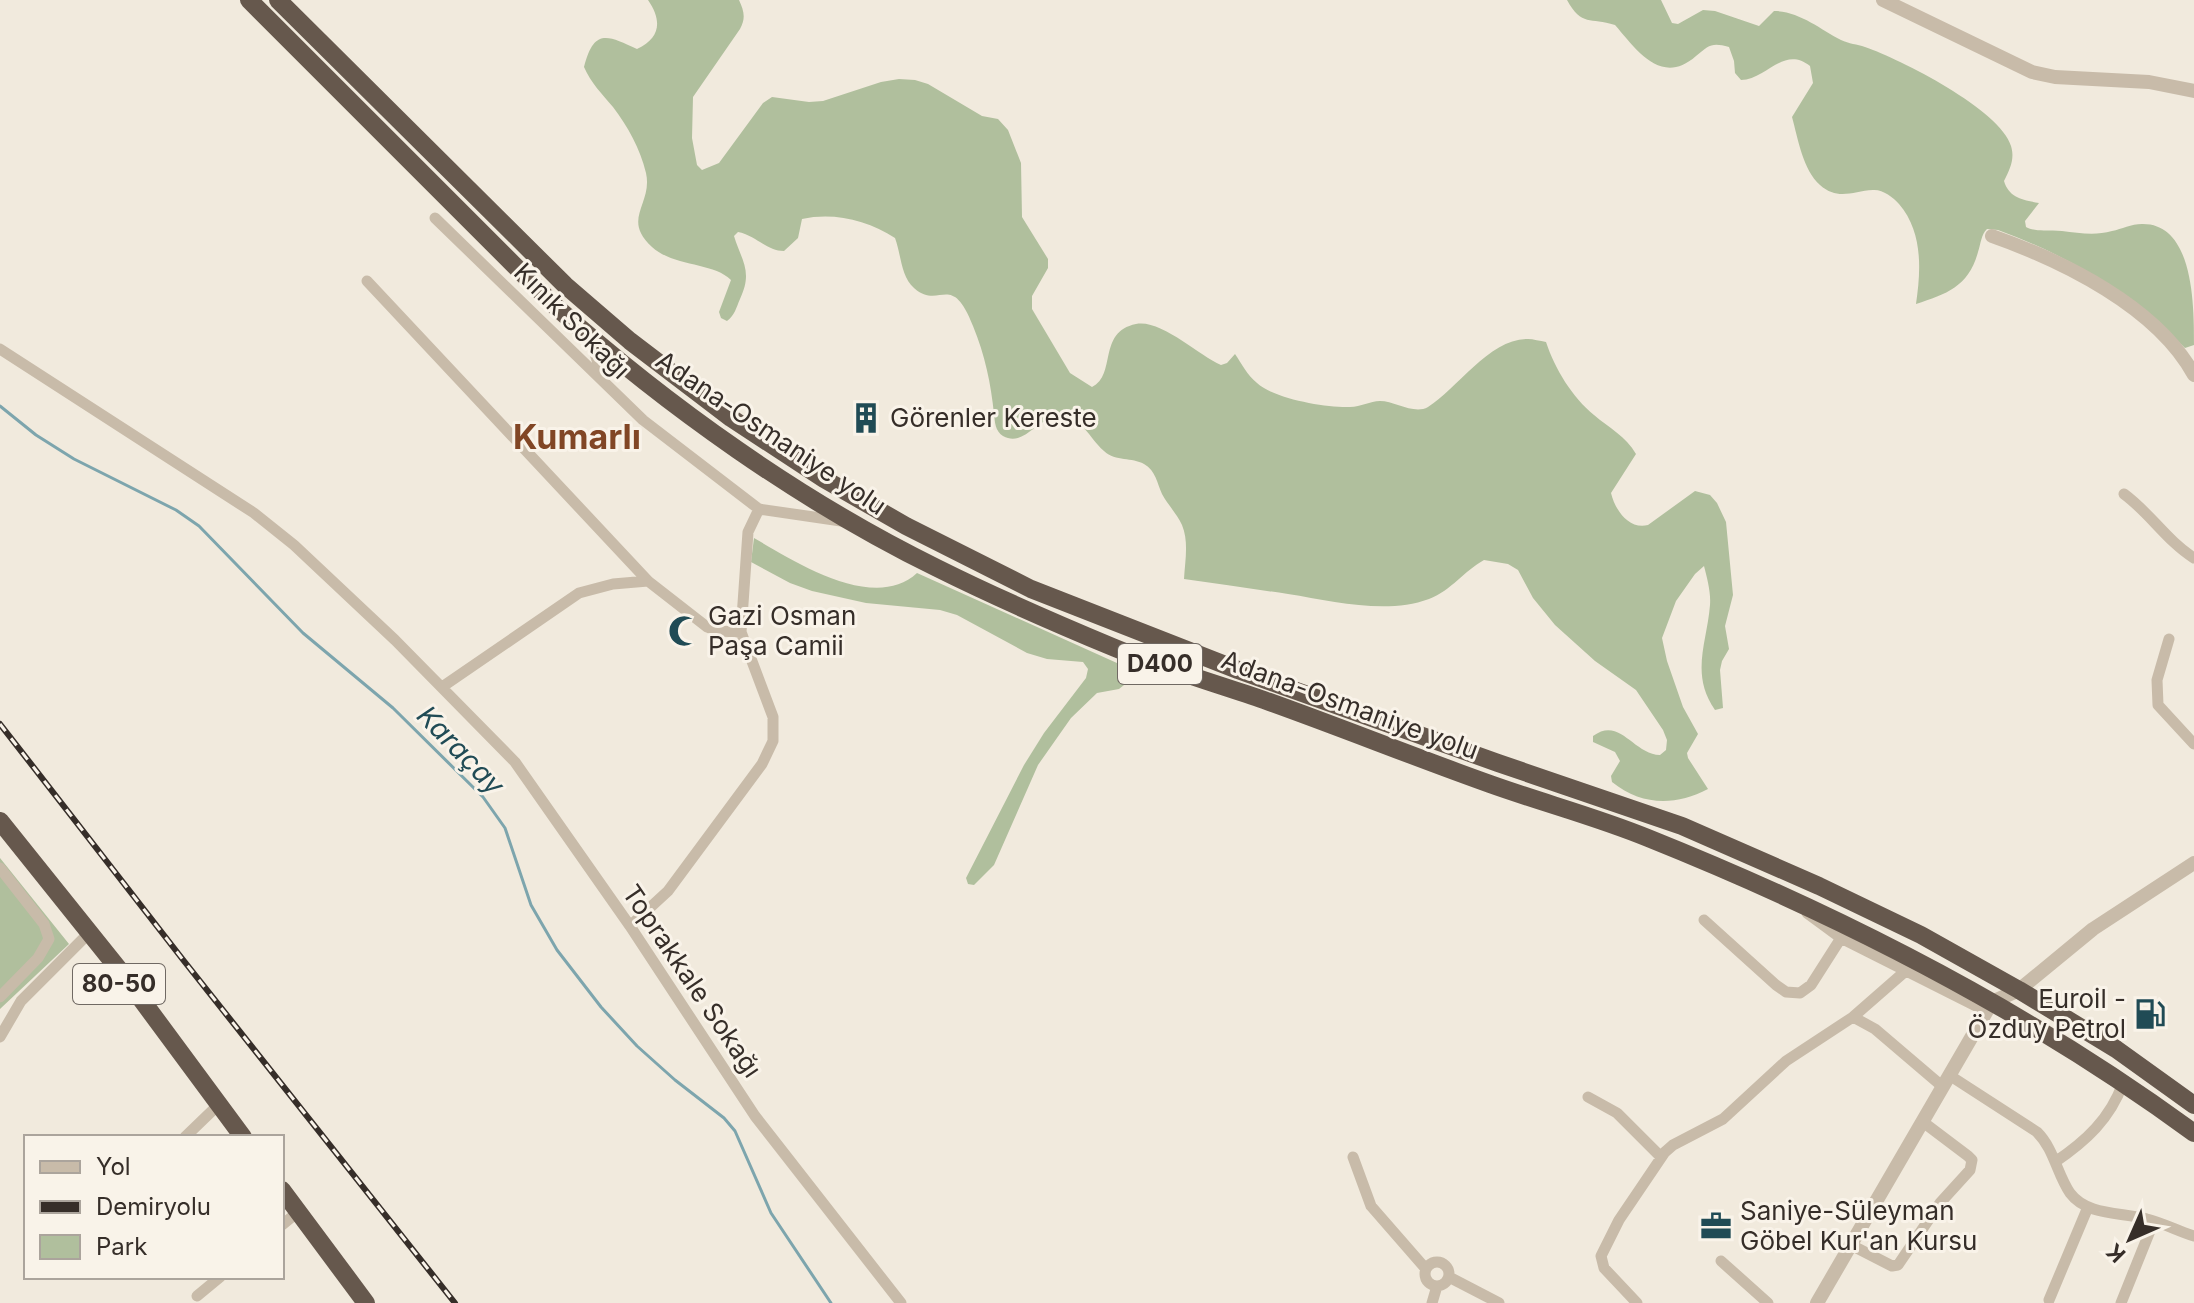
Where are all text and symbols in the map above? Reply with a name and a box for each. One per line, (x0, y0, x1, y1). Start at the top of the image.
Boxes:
street label: Kınık Sokağı (508, 256, 637, 385)
street label: Adana-Osmaniye yolu (650, 344, 892, 521)
building icon: Görenler Kereste (849, 401, 883, 435)
place label: Görenler Kereste (890, 402, 1097, 433)
district label: Kumarlı (513, 416, 641, 457)
place label: Gazi Osman Paşa Camii (708, 600, 856, 661)
mosque icon: Gazi Osman Paşa Camii (667, 614, 701, 648)
road number: D400 (1118, 644, 1202, 684)
street label: Adana-Osmaniye yolu (1218, 644, 1483, 765)
water label: Karaçay (410, 698, 513, 803)
street label: Toprakkale Sokağı (616, 878, 768, 1083)
road number: 80-50 (73, 964, 165, 1004)
place label: Euroil - Özduy Petrol (1968, 983, 2126, 1044)
fuel station icon: Euroil - Özduy Petrol (2133, 997, 2167, 1031)
legend (24, 1135, 284, 1279)
text: Yol (96, 1152, 131, 1181)
text: Demiryolu (96, 1192, 211, 1221)
place label: Saniye-Süleyman Göbel Kur'an Kursu (1740, 1195, 1977, 1256)
north arrow (2090, 1199, 2170, 1279)
office icon: Saniye-Süleyman Göbel Kur'an Kursu (1699, 1209, 1733, 1243)
text: Park (96, 1232, 147, 1261)
text: K (2101, 1238, 2131, 1268)

